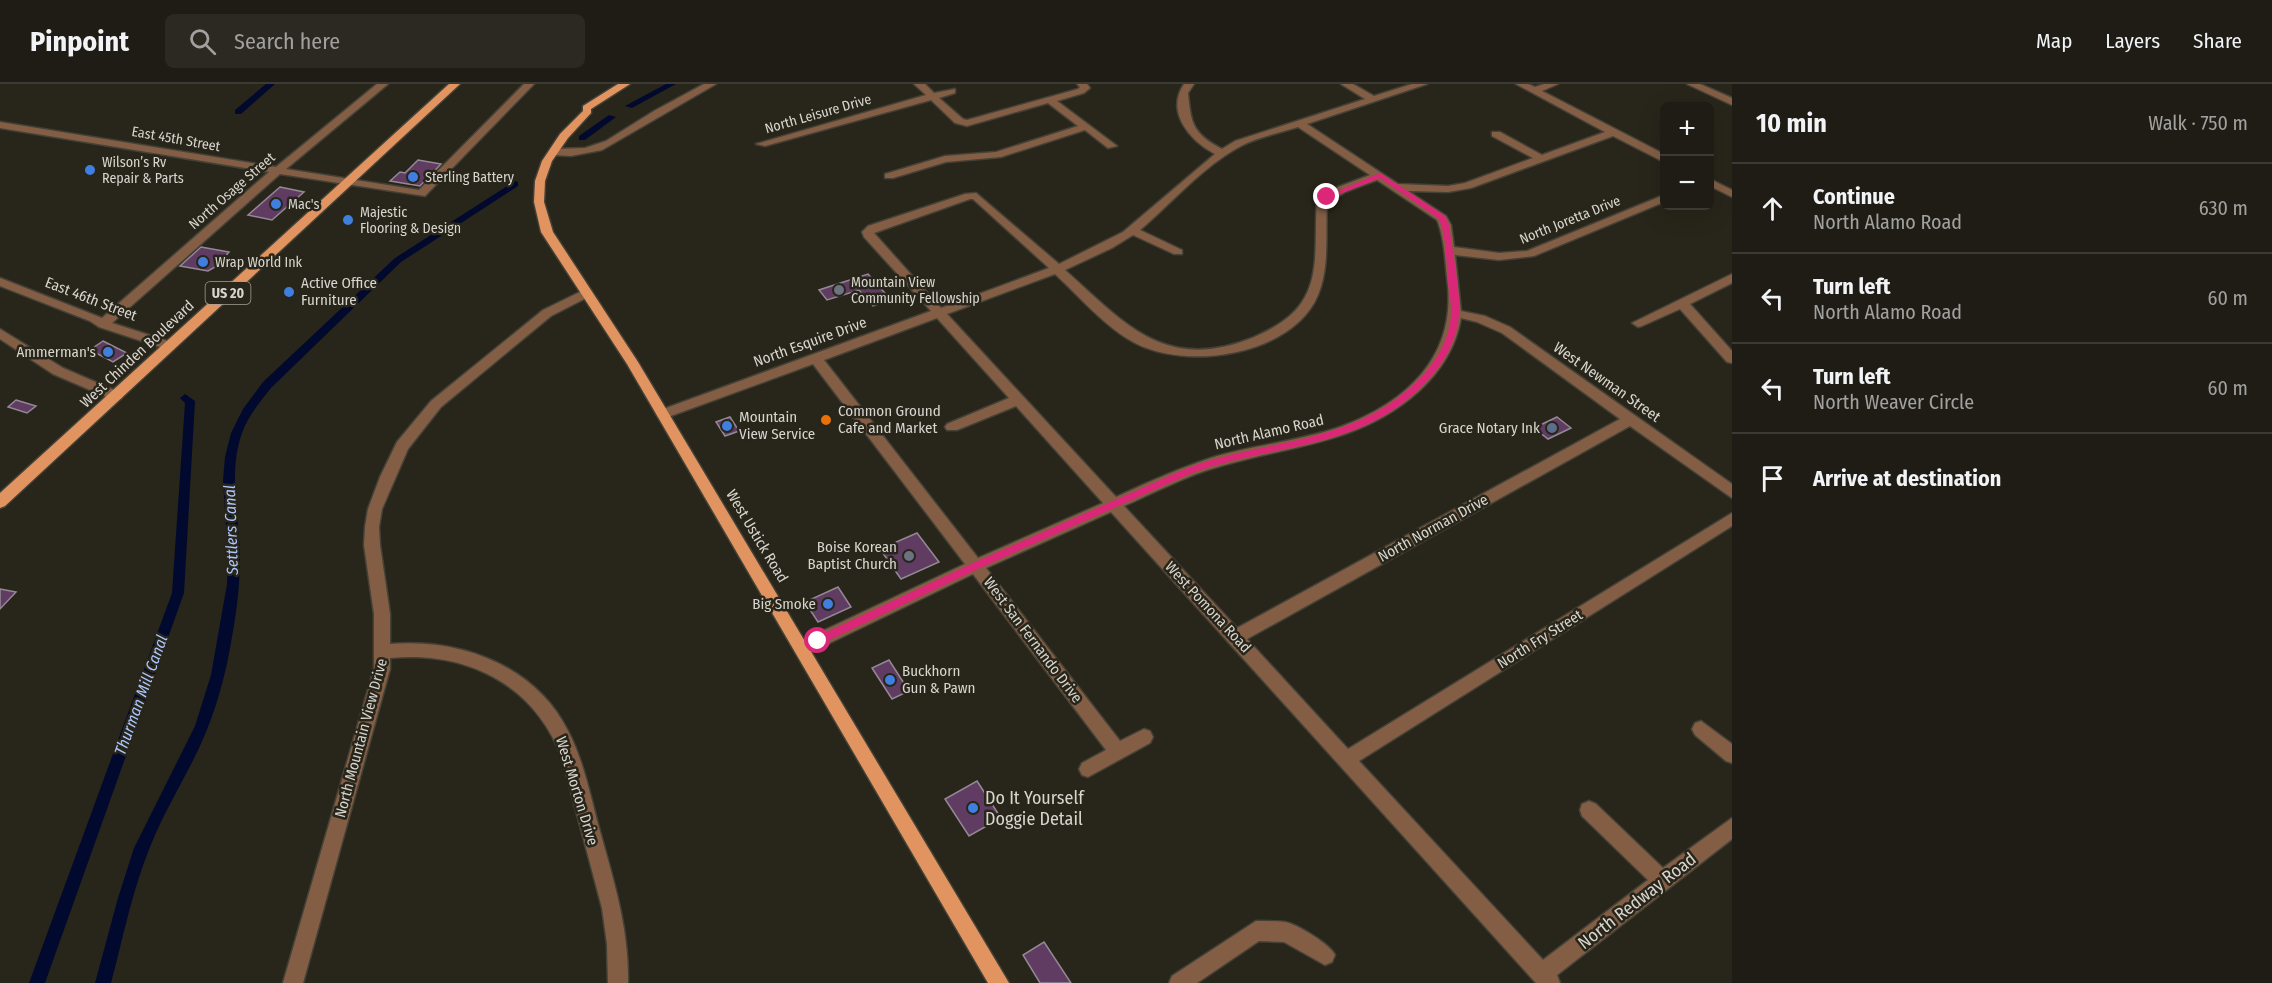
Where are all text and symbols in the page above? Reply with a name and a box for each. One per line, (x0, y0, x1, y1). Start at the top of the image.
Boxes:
search box (165, 14, 585, 68)
text: Pinpoint (30, 25, 129, 58)
icon: search (186, 25, 219, 58)
text: Search here (234, 28, 340, 55)
text: Map (2036, 28, 2072, 54)
text: Layers (2105, 28, 2160, 54)
text: Share (2193, 28, 2242, 54)
street label: North Leisure Drive (763, 91, 873, 137)
map controls (1660, 102, 1714, 210)
button: + (1660, 102, 1714, 156)
text: 10 min (1756, 108, 1827, 139)
text: Walk · 750 m (2148, 111, 2248, 135)
street label: East 45th Street (130, 123, 222, 155)
street label: North Osage Street (186, 149, 279, 233)
place label: Wilson’s Rv Repair & Parts (102, 154, 184, 187)
button: − (1660, 156, 1714, 210)
marker: Wilson’s Rv Repair & Parts (83, 163, 97, 177)
place label: Sterling Battery (425, 169, 515, 186)
marker: Sterling Battery (406, 170, 420, 184)
route end (1313, 183, 1339, 209)
text: Continue (1813, 183, 1895, 210)
street label: North Joretta Drive (1517, 192, 1623, 248)
icon: ahead (1756, 192, 1789, 225)
place label: Mac's (288, 196, 319, 213)
text: 630 m (2199, 196, 2248, 220)
marker: Mac's (269, 197, 283, 211)
place label: Majestic Flooring & Design (360, 204, 461, 237)
text: North Alamo Road (1813, 210, 1962, 234)
marker: Majestic Flooring & Design (341, 213, 355, 227)
place label: Wrap World Ink (215, 254, 303, 271)
marker: Wrap World Ink (196, 255, 210, 269)
street label: East 46th Street (43, 273, 140, 325)
text: Turn left (1813, 273, 1891, 300)
place label: Active Office Furniture (301, 274, 377, 309)
place label: Mountain View Community Fellowship (851, 274, 980, 307)
road number: US 20 (206, 282, 250, 304)
icon: left (1756, 282, 1789, 315)
marker: Mountain View Community Fellowship (832, 283, 846, 297)
marker: Active Office Furniture (282, 285, 296, 299)
text: 60 m (2208, 286, 2248, 310)
street label: West Chinden Boulevard (76, 297, 198, 411)
text: North Alamo Road (1813, 300, 1962, 324)
street label: North Esquire Drive (751, 313, 869, 371)
street label: West Newman Street (1550, 338, 1664, 426)
place label: Ammerman's (16, 343, 96, 361)
marker: Ammerman's (101, 345, 115, 359)
text: Turn left (1813, 363, 1891, 390)
icon: left (1756, 372, 1789, 405)
text: 60 m (2208, 376, 2248, 400)
text: North Weaver Circle (1813, 390, 1974, 414)
place label: Common Ground Cafe and Market (838, 402, 941, 437)
place label: Mountain View Service (739, 408, 815, 443)
street label: North Alamo Road (1213, 411, 1325, 453)
marker: Common Ground Cafe and Market (819, 413, 833, 427)
marker: Mountain View Service (720, 419, 734, 433)
place label: Grace Notary Ink (1439, 419, 1540, 437)
marker: Grace Notary Ink (1545, 421, 1559, 435)
icon: arrive (1756, 462, 1789, 495)
text: Arrive at destination (1813, 465, 2001, 492)
water label: Settlers Canal (220, 485, 242, 576)
street label: West Ustick Road (722, 486, 792, 586)
street label: North Norman Drive (1375, 490, 1491, 566)
place label: Boise Korean Baptist Church (808, 538, 897, 573)
marker: Boise Korean Baptist Church (902, 549, 916, 563)
street label: West Pomona Road (1161, 558, 1255, 656)
street label: West San Fernando Drive (980, 574, 1086, 706)
place label: Big Smoke (752, 595, 816, 613)
marker: Big Smoke (821, 597, 835, 611)
street label: North Fry Street (1494, 606, 1586, 672)
route start (804, 627, 830, 653)
water label: Thurman Mill Canal (110, 632, 172, 758)
street label: North Mountain View Drive (331, 656, 391, 820)
place label: Buckhorn Gun & Pawn (902, 662, 975, 697)
marker: Buckhorn Gun & Pawn (883, 673, 897, 687)
street label: West Morton Drive (552, 734, 602, 848)
place label: Do It Yourself Doggie Detail (985, 787, 1085, 830)
marker: Do It Yourself Doggie Detail (966, 801, 980, 815)
street label: North Redway Road (1573, 848, 1701, 954)

